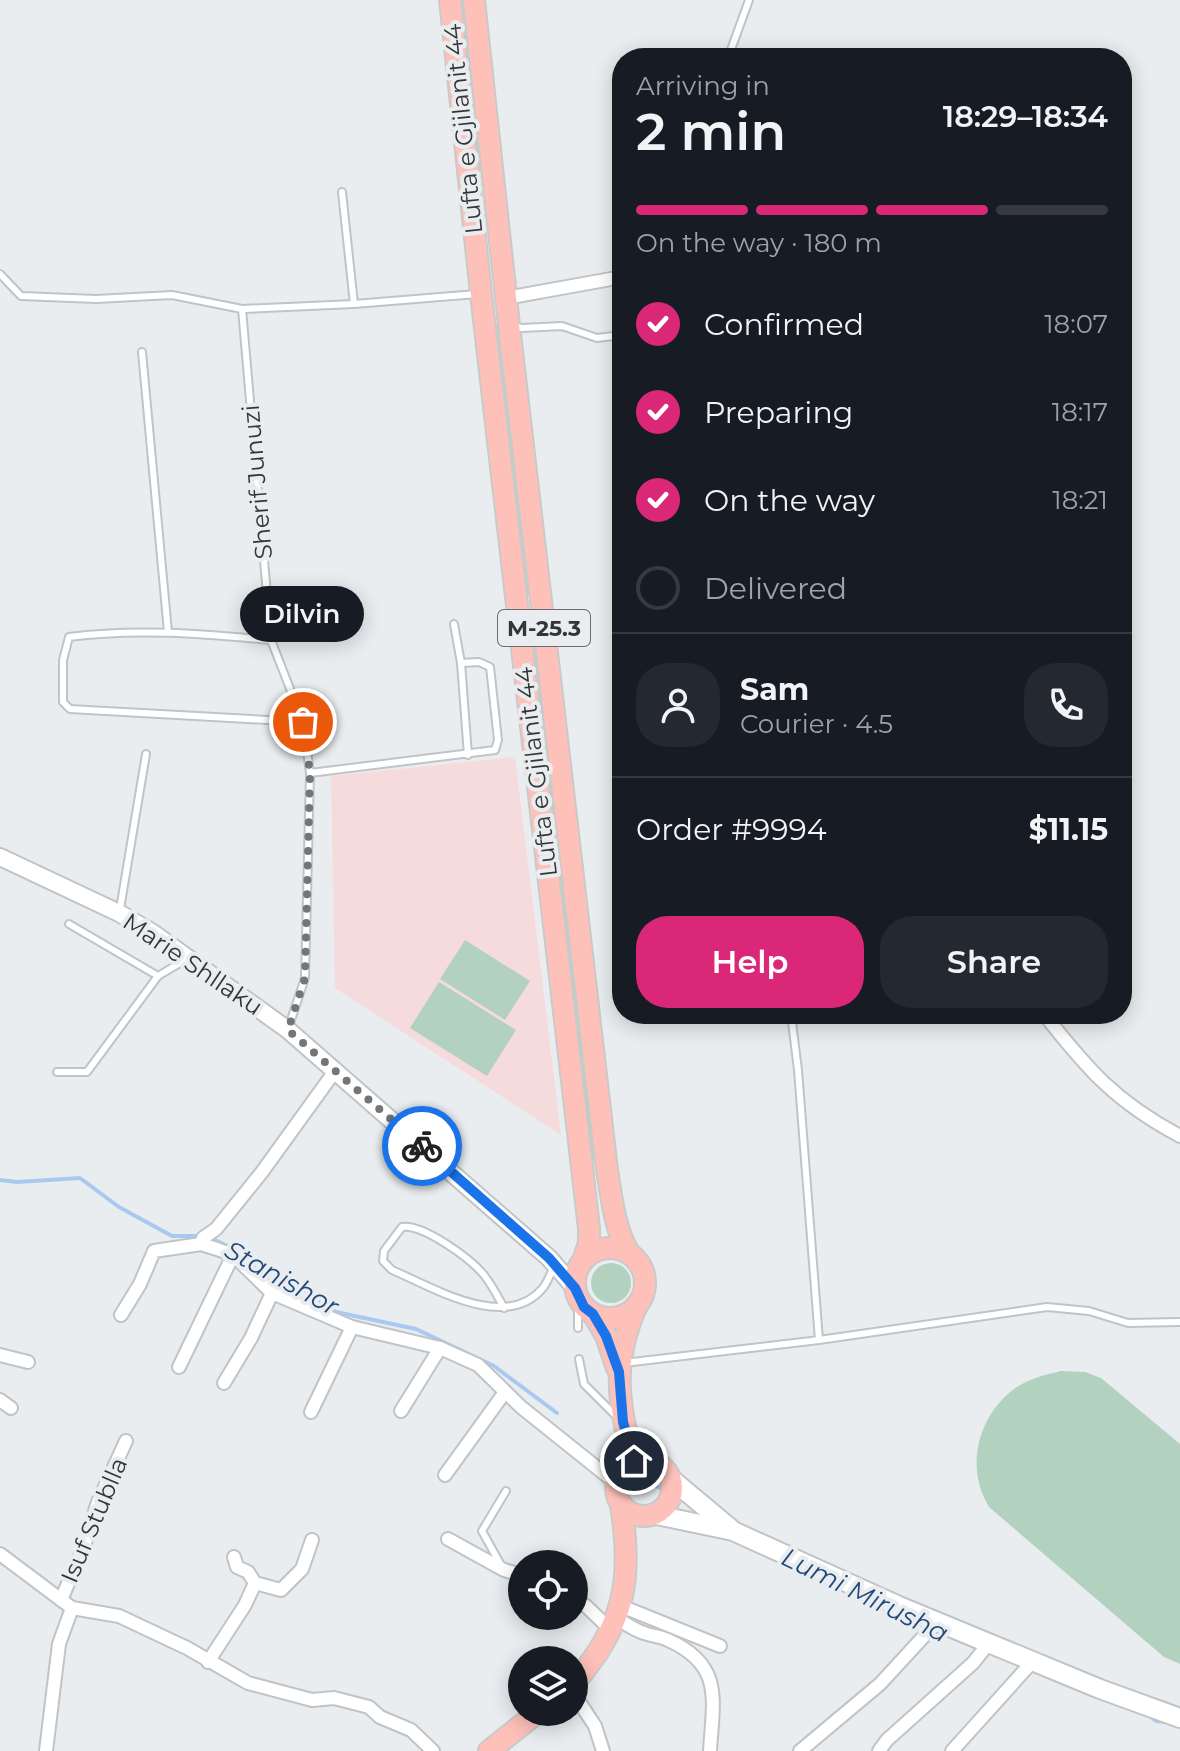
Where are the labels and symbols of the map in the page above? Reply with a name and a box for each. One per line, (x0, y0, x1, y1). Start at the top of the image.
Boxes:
street label: Lufta e Gjilanit 44 (438, 22, 488, 236)
street label: Sherif Junuzi (236, 404, 278, 560)
callout: Dilvin (241, 586, 365, 642)
road number: M-25.3 (498, 610, 590, 646)
street label: Lufta e Gjilanit 44 (509, 665, 563, 879)
pin (269, 688, 337, 756)
street label: Marie Shllaku (118, 907, 268, 1021)
courier (382, 1106, 462, 1186)
water label: Stanishor (219, 1234, 345, 1323)
pin (600, 1427, 668, 1495)
street label: Isuf Stublla (55, 1453, 133, 1587)
water label: Lumi Mirusha (776, 1541, 954, 1649)

